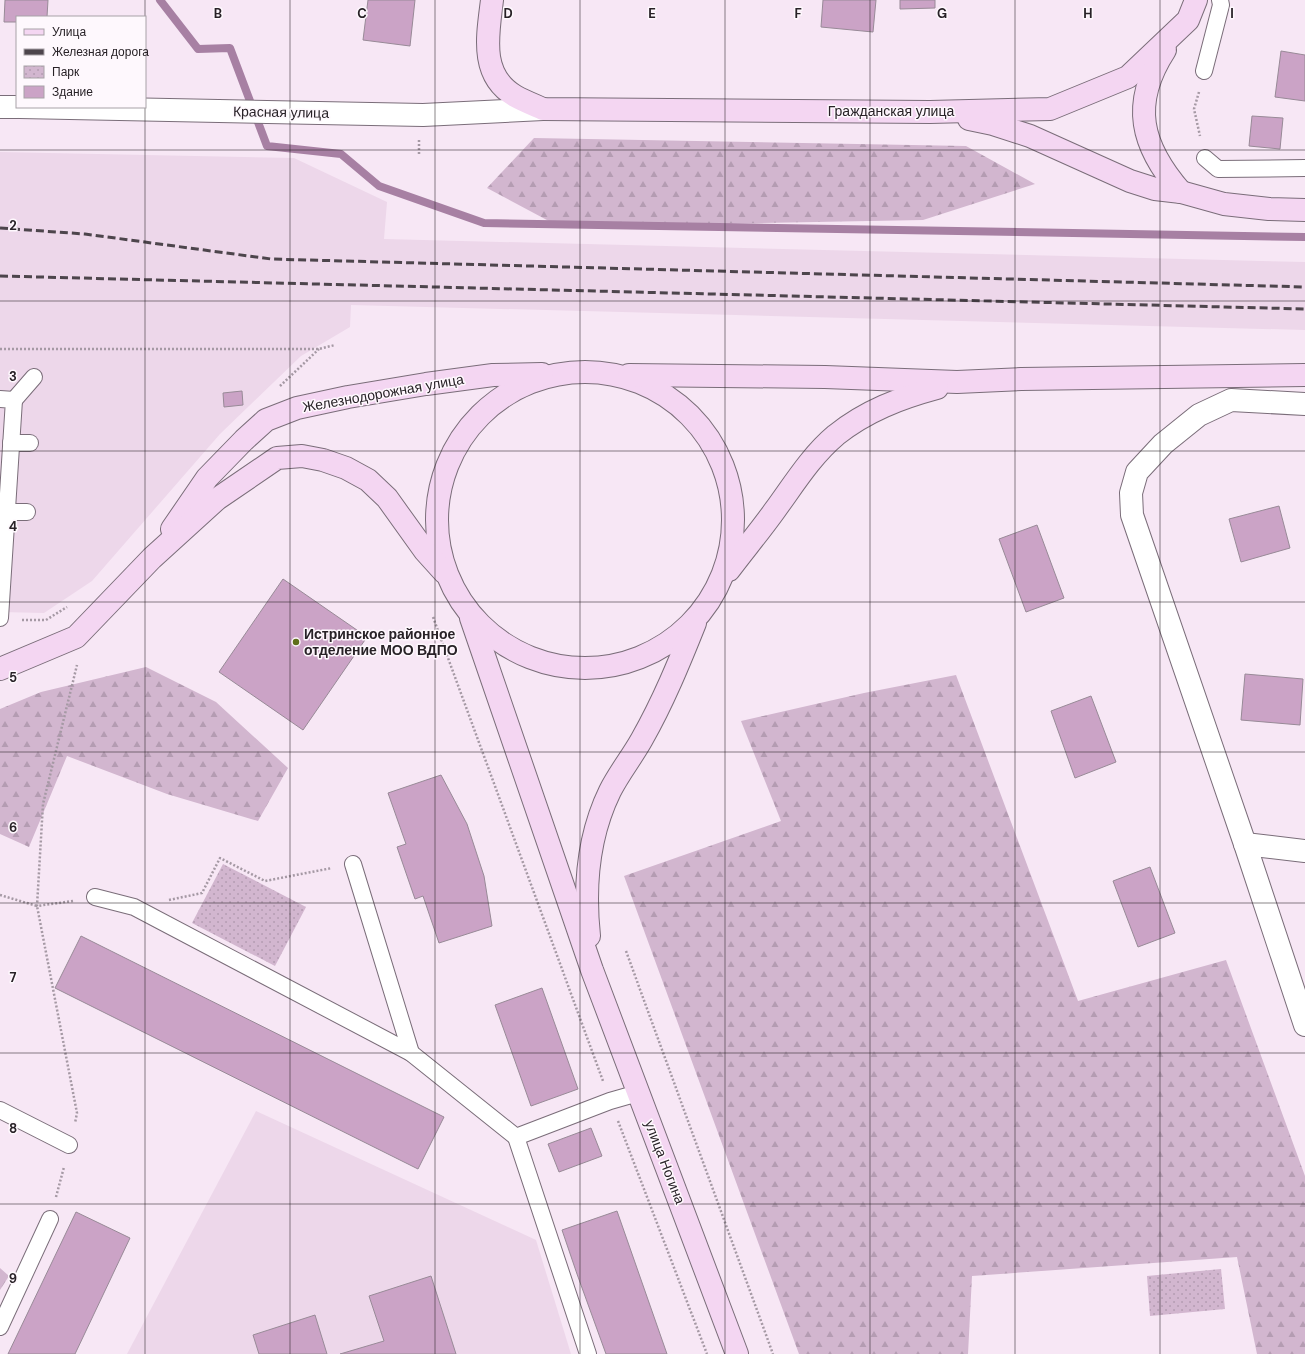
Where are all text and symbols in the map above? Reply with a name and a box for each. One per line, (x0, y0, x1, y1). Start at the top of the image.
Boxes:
text: B (214, 5, 222, 22)
text: C (357, 5, 367, 22)
text: D (503, 5, 513, 22)
text: E (648, 5, 656, 22)
text: F (794, 5, 802, 22)
text: G (937, 5, 947, 22)
text: H (1083, 5, 1093, 22)
text: I (1230, 5, 1234, 22)
legend (16, 16, 146, 108)
text: Улица (52, 24, 86, 40)
text: Железная дорога (52, 44, 149, 60)
text: Парк (52, 64, 80, 80)
text: Здание (52, 84, 93, 100)
street label: Красная улица (233, 102, 329, 122)
street label: Гражданская улица (828, 102, 954, 120)
text: 2 (9, 217, 17, 234)
text: 3 (9, 368, 17, 385)
street label: Железнодорожная улица (301, 370, 465, 416)
text: 4 (9, 518, 17, 535)
place label: Истринское районное отделение МОО ВДПО (304, 625, 458, 659)
marker: Истринское районное отделение МОО ВДПО (291, 637, 301, 647)
text: 5 (9, 669, 17, 686)
text: 6 (9, 819, 17, 836)
text: 7 (10, 969, 17, 986)
street label: улица Ногина (641, 1117, 689, 1207)
text: 8 (9, 1120, 17, 1137)
text: 9 (9, 1270, 17, 1287)

